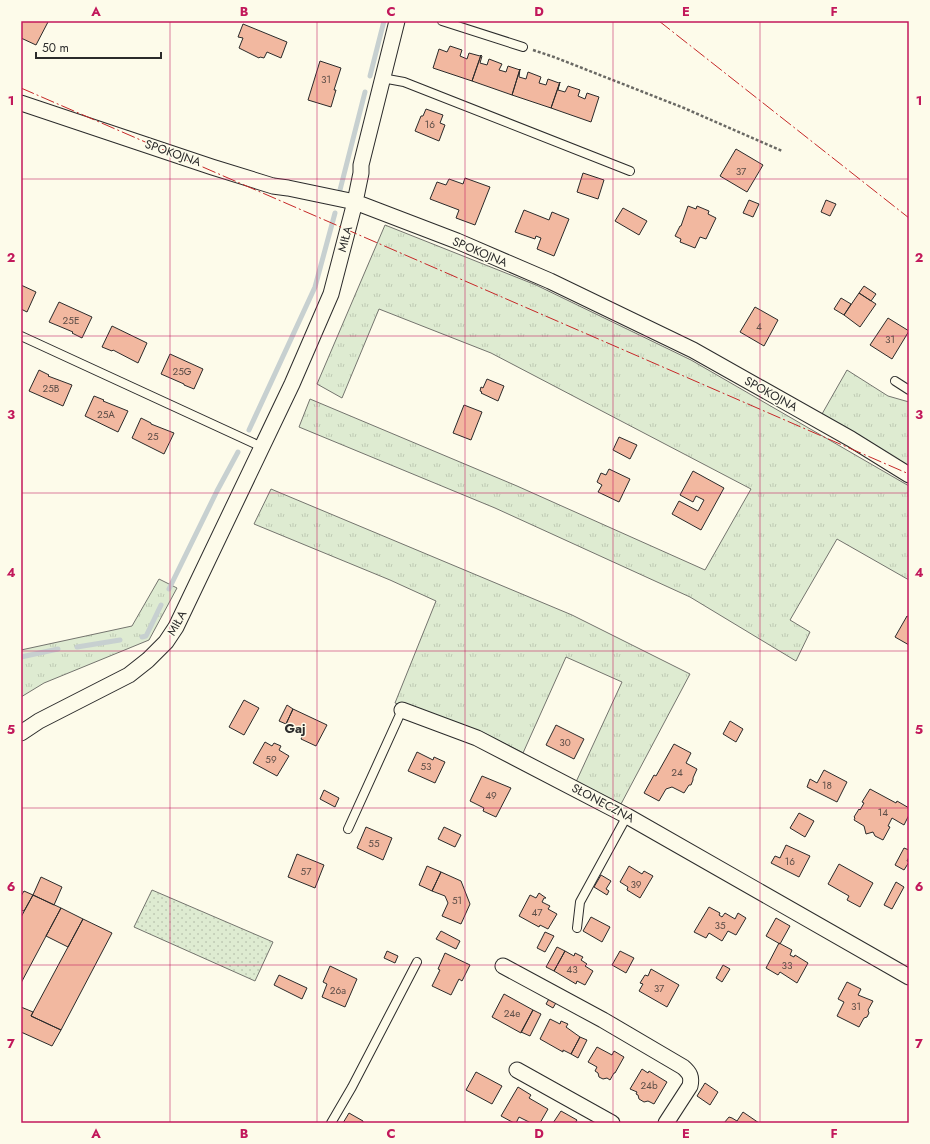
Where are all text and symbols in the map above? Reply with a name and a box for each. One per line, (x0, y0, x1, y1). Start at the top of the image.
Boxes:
text: A (90, 2, 101, 21)
text: B (240, 2, 249, 21)
text: C (386, 2, 396, 21)
text: D (534, 2, 544, 21)
text: E (682, 2, 690, 21)
text: F (830, 2, 838, 21)
scale bar (36, 34, 161, 60)
text: 50 m (42, 39, 69, 57)
house number: 31 (321, 72, 331, 87)
text: 1 (8, 91, 14, 110)
text: 1 (916, 91, 922, 110)
house number: 16 (425, 117, 435, 132)
street label: SPOKOJNA (142, 135, 204, 171)
house number: 37 (736, 164, 747, 179)
street label: MIŁA (333, 224, 357, 254)
street label: SPOKOJNA (450, 232, 510, 272)
text: 2 (7, 248, 15, 267)
text: 2 (915, 248, 923, 267)
house number: 25E (63, 313, 79, 328)
house number: 4 (756, 319, 762, 334)
house number: 31 (885, 332, 895, 347)
house number: 25G (172, 364, 192, 379)
street label: SPOKOJNA (741, 372, 801, 416)
house number: 25B (43, 381, 60, 396)
text: 3 (7, 405, 15, 424)
text: 3 (915, 405, 923, 424)
house number: 25A (97, 407, 115, 422)
house number: 25 (147, 429, 159, 444)
text: 4 (6, 563, 16, 582)
text: 4 (914, 563, 924, 582)
street label: MIŁA (163, 607, 191, 639)
district label: Gaj (284, 719, 306, 738)
text: 5 (7, 720, 15, 739)
text: 5 (915, 720, 923, 739)
house number: 30 (559, 735, 571, 750)
house number: 59 (265, 752, 277, 767)
house number: 53 (420, 759, 432, 774)
house number: 24 (671, 765, 683, 780)
house number: 18 (822, 778, 832, 793)
street label: SŁONECZNA (568, 779, 638, 827)
house number: 49 (485, 788, 497, 803)
house number: 14 (878, 805, 888, 820)
house number: 55 (368, 836, 380, 851)
house number: 16 (785, 854, 795, 869)
house number: 57 (301, 864, 312, 879)
text: 6 (7, 877, 16, 896)
house number: 39 (630, 877, 642, 892)
text: 6 (915, 877, 924, 896)
house number: 51 (452, 893, 462, 908)
house number: 47 (531, 905, 543, 920)
house number: 35 (714, 918, 726, 933)
house number: 33 (782, 958, 793, 973)
house number: 43 (566, 962, 578, 977)
house number: 37 (654, 981, 665, 996)
house number: 26a (330, 983, 346, 998)
house number: 31 (851, 999, 861, 1014)
house number: 24e (504, 1006, 520, 1021)
text: 7 (7, 1034, 15, 1053)
text: 7 (915, 1034, 923, 1053)
house number: 24b (640, 1078, 658, 1093)
text: A (90, 1124, 101, 1143)
text: B (240, 1124, 249, 1143)
text: C (386, 1124, 396, 1143)
text: D (534, 1124, 544, 1143)
text: E (682, 1124, 690, 1143)
text: F (830, 1124, 838, 1143)

